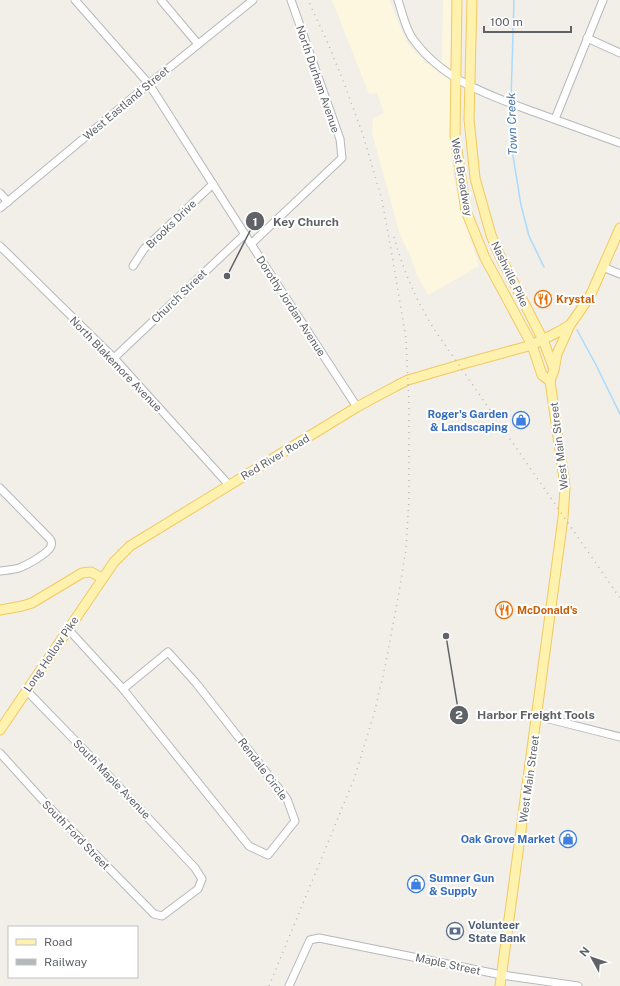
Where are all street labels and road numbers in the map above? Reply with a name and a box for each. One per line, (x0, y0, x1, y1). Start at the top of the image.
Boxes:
street label: North Durham Avenue (294, 24, 342, 134)
street label: West Eastland Street (81, 64, 171, 142)
street label: West Broadway (449, 137, 475, 217)
street label: Brooks Drive (144, 197, 198, 251)
street label: Nashville Pike (489, 239, 531, 309)
street label: Dorothy Jordan Avenue (254, 254, 328, 358)
street label: Church Street (149, 267, 209, 325)
street label: North Blakemore Avenue (67, 314, 165, 414)
street label: West Main Street (548, 401, 570, 491)
street label: Red River Road (239, 432, 311, 482)
street label: Long Hollow Pike (21, 614, 81, 694)
street label: West Main Street (517, 734, 541, 824)
street label: Rendale Circle (236, 736, 290, 802)
street label: South Maple Avenue (71, 737, 153, 821)
street label: South Ford Street (40, 798, 112, 872)
street label: Maple Street (414, 951, 482, 977)

